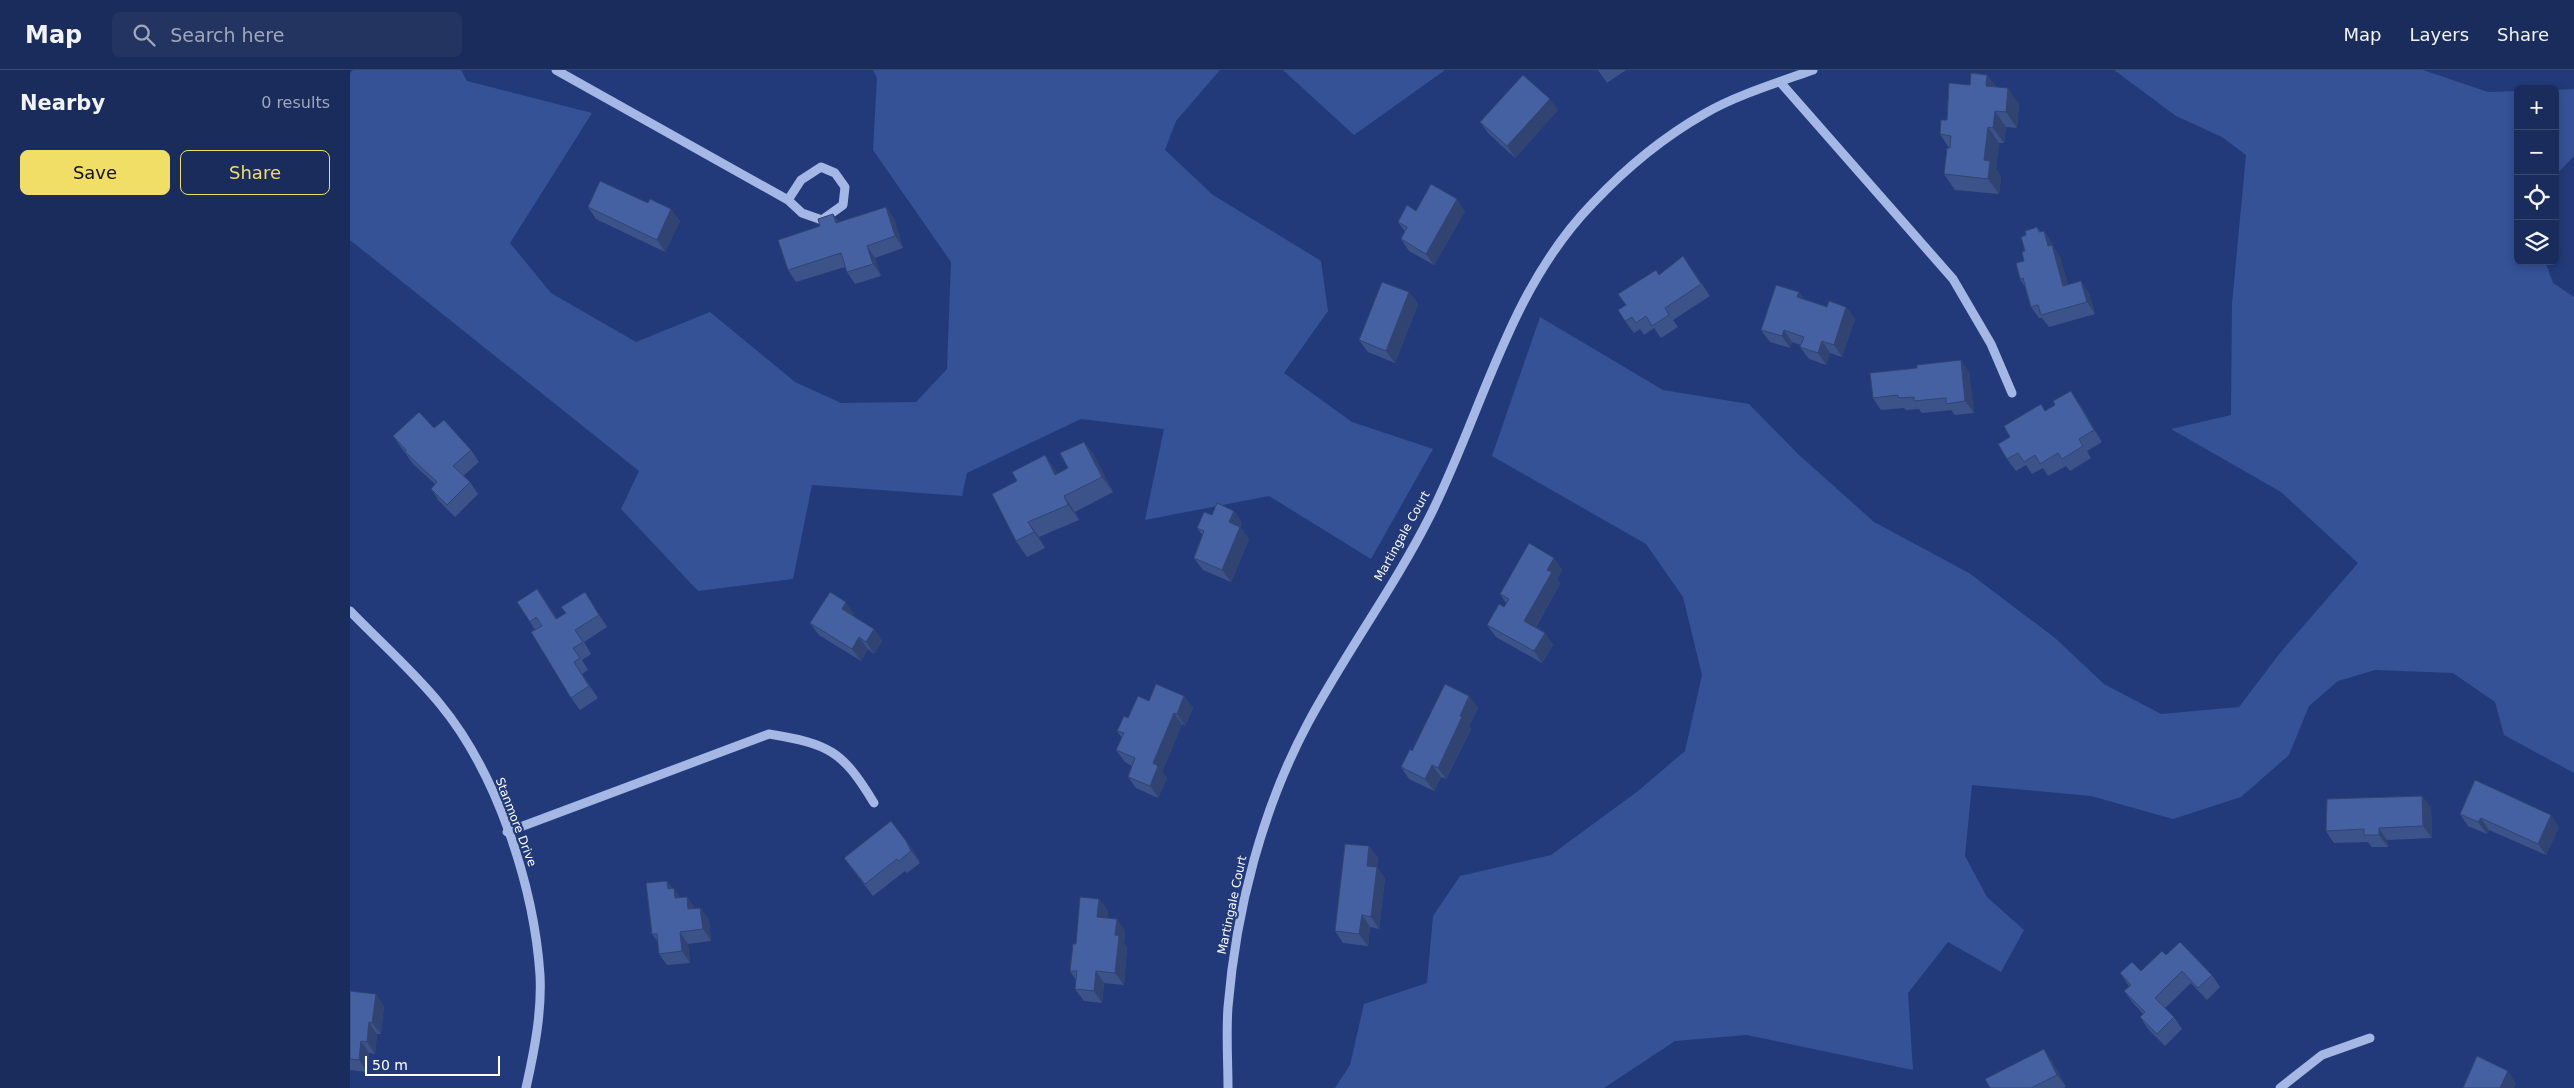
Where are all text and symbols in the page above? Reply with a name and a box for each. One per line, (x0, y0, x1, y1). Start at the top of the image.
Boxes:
search box (112, 12, 462, 57)
text: Map (25, 21, 82, 49)
icon: search (130, 21, 158, 49)
text: Search here (170, 24, 284, 46)
text: Map (2343, 24, 2381, 45)
text: Layers (2409, 24, 2469, 45)
text: Share (2497, 24, 2549, 45)
map controls (2514, 85, 2559, 265)
button: + (2514, 85, 2559, 130)
text: Nearby (20, 91, 105, 115)
text: 0 results (261, 93, 330, 112)
button: − (2514, 130, 2559, 175)
button: Save (20, 150, 170, 195)
button: Share (180, 150, 330, 195)
button: locate (2514, 175, 2559, 220)
button: layers (2514, 220, 2559, 265)
street label: Martingale Court (1371, 488, 1433, 583)
street label: Stanmore Drive (493, 776, 539, 868)
street label: Martingale Court (1215, 854, 1249, 956)
scale bar (365, 1053, 500, 1076)
text: 50 m (372, 1057, 408, 1073)

